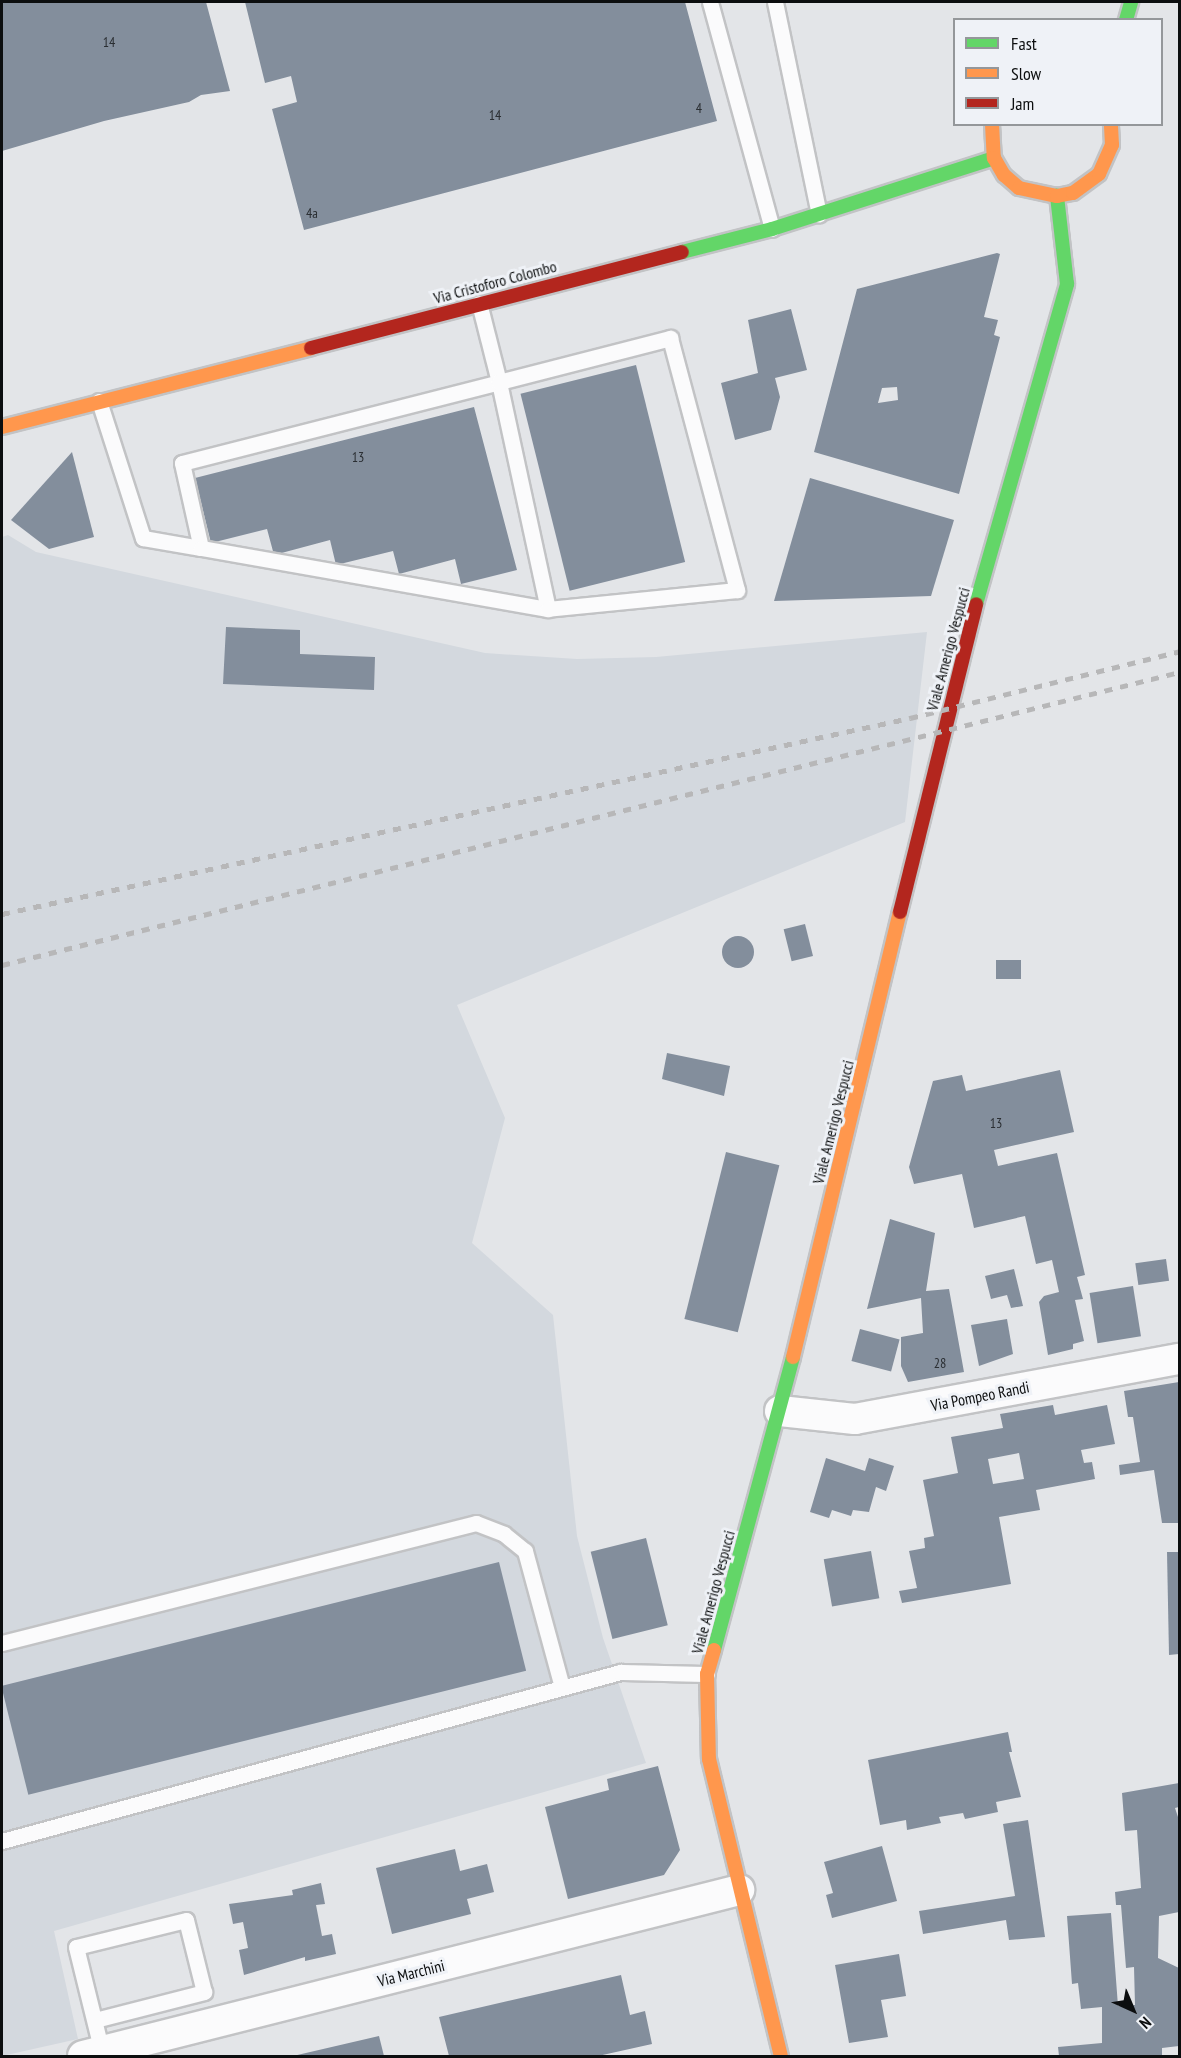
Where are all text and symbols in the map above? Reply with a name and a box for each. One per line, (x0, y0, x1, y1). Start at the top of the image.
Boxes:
legend (953, 18, 1163, 126)
text: Fast (1011, 32, 1037, 55)
house number: 14 (103, 34, 115, 50)
text: Slow (1011, 62, 1041, 85)
text: Jam (1011, 92, 1034, 115)
house number: 4 (696, 100, 702, 116)
house number: 14 (489, 107, 501, 123)
house number: 4a (306, 205, 318, 221)
street label: Via Cristoforo Colombo (431, 256, 559, 308)
house number: 13 (352, 449, 364, 465)
street label: Viale Amerigo Vespucci (922, 585, 974, 713)
street label: Viale Amerigo Vespucci (808, 1058, 858, 1186)
house number: 13 (990, 1115, 1002, 1131)
house number: 28 (934, 1355, 946, 1371)
street label: Via Pompeo Randi (929, 1377, 1031, 1415)
street label: Viale Amerigo Vespucci (687, 1528, 739, 1656)
street label: Via Marchini (376, 1955, 446, 1991)
north arrow (1103, 1980, 1163, 2040)
text: N (1135, 2013, 1156, 2033)

